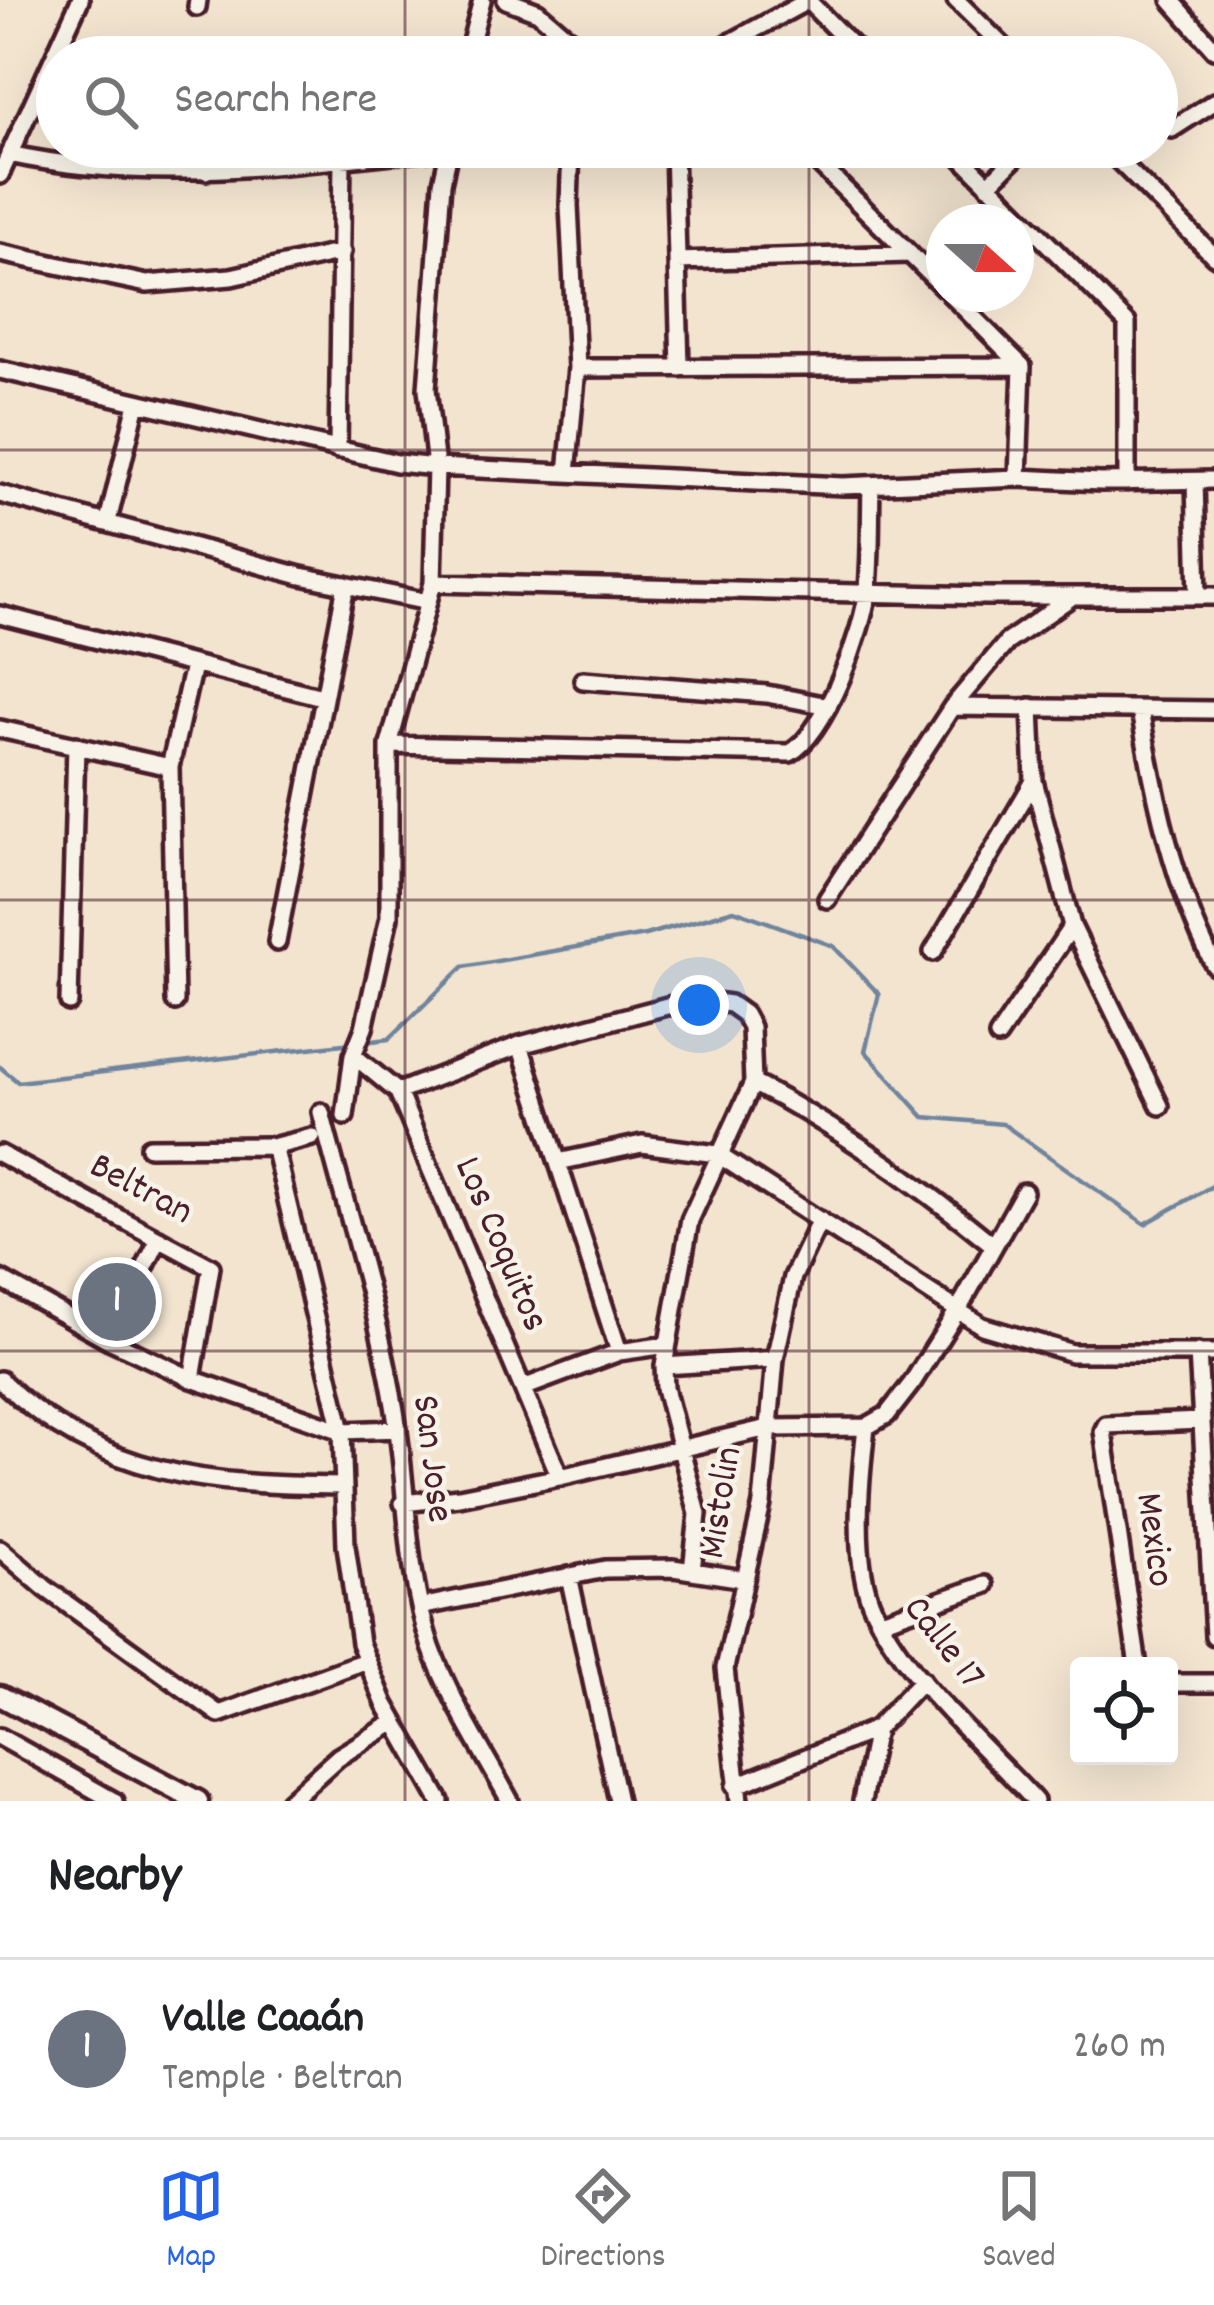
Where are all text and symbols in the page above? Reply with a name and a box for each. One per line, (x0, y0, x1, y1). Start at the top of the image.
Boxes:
search box (36, 36, 1178, 168)
icon: search (78, 69, 144, 135)
text: Search here (174, 70, 377, 134)
north arrow (926, 204, 1034, 312)
your location (669, 975, 729, 1035)
street label: Beltran (78, 1141, 202, 1241)
street label: Los Coquitos (438, 1149, 560, 1341)
pin: 1 (78, 1257, 156, 1347)
street label: San Jose (395, 1392, 465, 1526)
street label: Mistolin (687, 1443, 759, 1563)
street label: Mexico (1118, 1489, 1186, 1591)
street label: Calle 17 (888, 1585, 996, 1703)
map controls (1070, 1657, 1178, 1765)
button: locate (1070, 1657, 1178, 1765)
text: Nearby (48, 1843, 181, 1915)
text: Valle Caaán (162, 1989, 364, 2053)
text: 1 (83, 2021, 91, 2076)
text: 260 m (1073, 2021, 1166, 2076)
text: Temple · Beltran (162, 2053, 403, 2108)
tab: Map (158, 2163, 224, 2282)
tab: Directions (541, 2163, 666, 2282)
tab: Saved (982, 2163, 1056, 2282)

